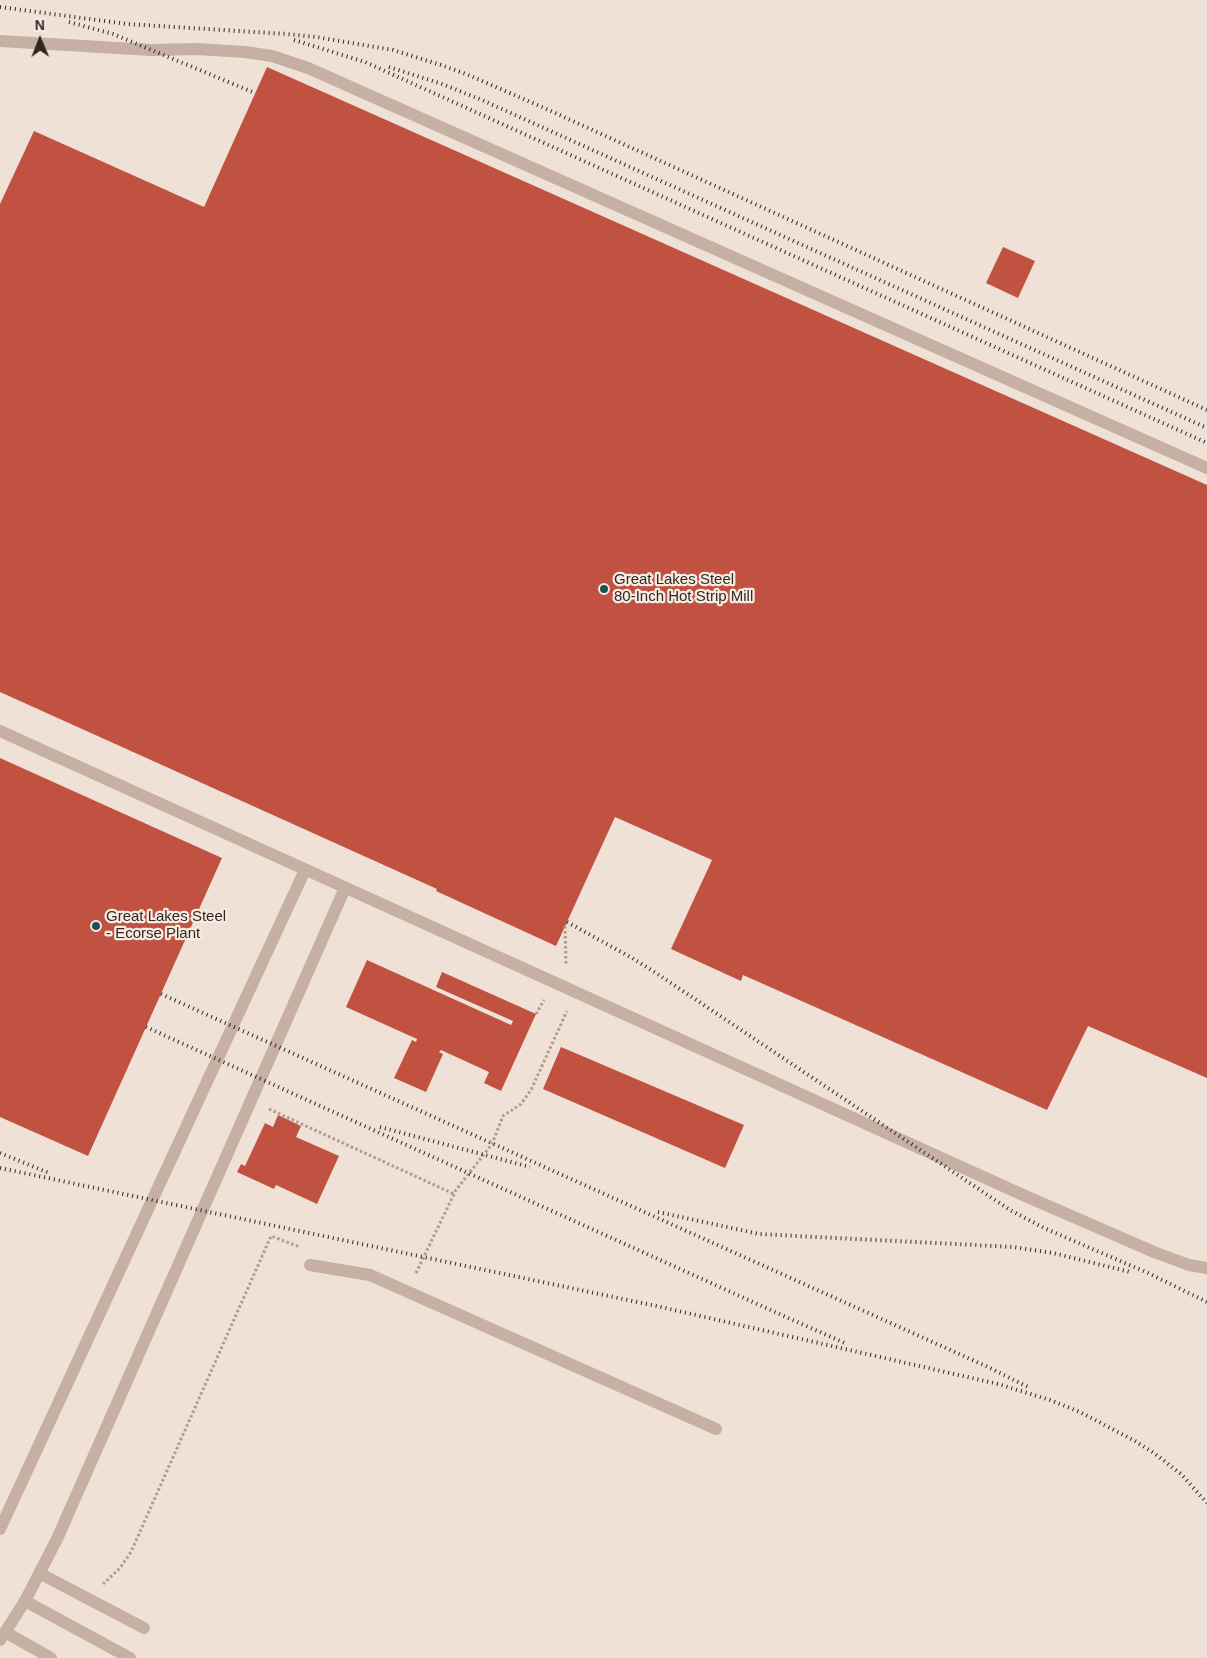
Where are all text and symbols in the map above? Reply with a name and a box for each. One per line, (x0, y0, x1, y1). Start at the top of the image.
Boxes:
north arrow (15, 15, 65, 65)
text: N (35, 17, 45, 33)
place label: Great Lakes Steel 80-Inch Hot Strip Mill (614, 571, 753, 606)
marker: Great Lakes Steel 80-Inch Hot Strip Mill (598, 583, 610, 595)
place label: Great Lakes Steel - Ecorse Plant (106, 908, 226, 943)
marker: Great Lakes Steel - Ecorse Plant (90, 920, 102, 932)

